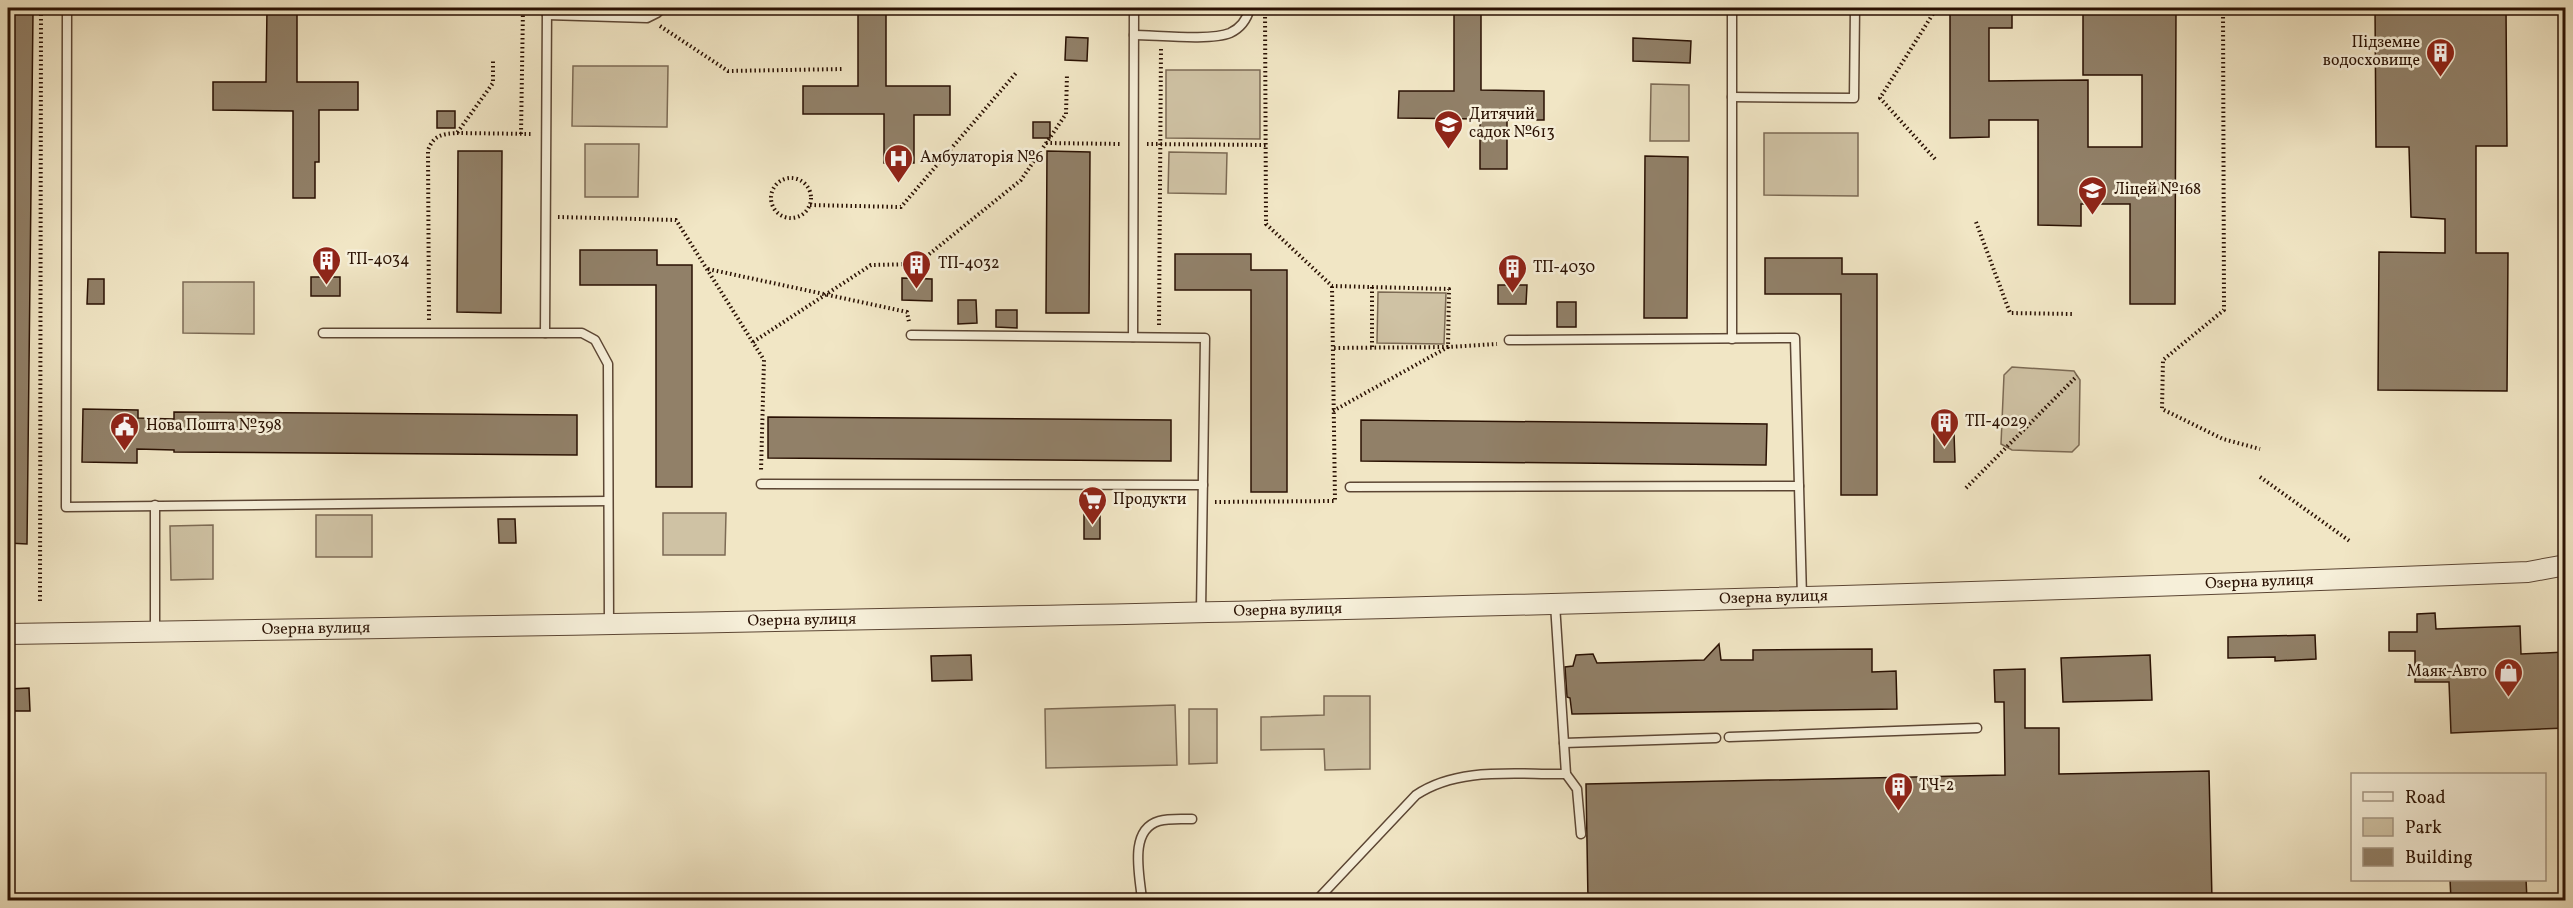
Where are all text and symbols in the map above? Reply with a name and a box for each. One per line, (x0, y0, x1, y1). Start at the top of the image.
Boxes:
place label: Підземне водосховище (2323, 32, 2420, 72)
building icon: Підземне водосховище (2425, 36, 2457, 78)
place label: Дитячий садок №613 (1469, 104, 1555, 144)
school or university icon: Дитячий садок №613 (1432, 108, 1464, 150)
hospital icon: Амбулаторія №6 (883, 142, 915, 184)
place label: Амбулаторія №6 (920, 147, 1044, 169)
school or university icon: Ліцей №168 (2077, 174, 2109, 216)
place label: Ліцей №168 (2114, 179, 2201, 201)
building icon: ТП-4034 (310, 244, 342, 286)
building icon: ТП-4032 (901, 248, 933, 290)
place label: ТП-4034 (347, 249, 409, 271)
building icon: ТП-4030 (1496, 252, 1528, 294)
place label: ТП-4032 (938, 253, 999, 275)
place label: ТП-4030 (1533, 257, 1595, 279)
building icon: ТП-4029 (1928, 406, 1960, 448)
public building icon: Нова Пошта №398 (109, 410, 141, 452)
place label: ТП-4029 (1965, 411, 2027, 433)
place label: Нова Пошта №398 (146, 415, 282, 437)
supermarket icon: Продукти (1076, 484, 1108, 526)
place label: Продукти (1113, 489, 1187, 511)
street label: Озерна вулиця (2205, 569, 2314, 595)
street label: Озерна вулиця (1719, 585, 1828, 610)
street label: Озерна вулиця (1233, 598, 1342, 623)
street label: Озерна вулиця (747, 609, 856, 633)
street label: Озерна вулиця (261, 617, 371, 641)
shop icon: Маяк-Авто (2492, 656, 2524, 698)
place label: Маяк-Авто (2407, 661, 2487, 683)
building icon: ТЧ-2 (1882, 770, 1914, 812)
legend (2351, 773, 2546, 881)
place label: ТЧ-2 (1919, 775, 1954, 797)
text: Road (2405, 786, 2446, 811)
text: Park (2405, 816, 2442, 841)
text: Building (2405, 846, 2473, 871)

